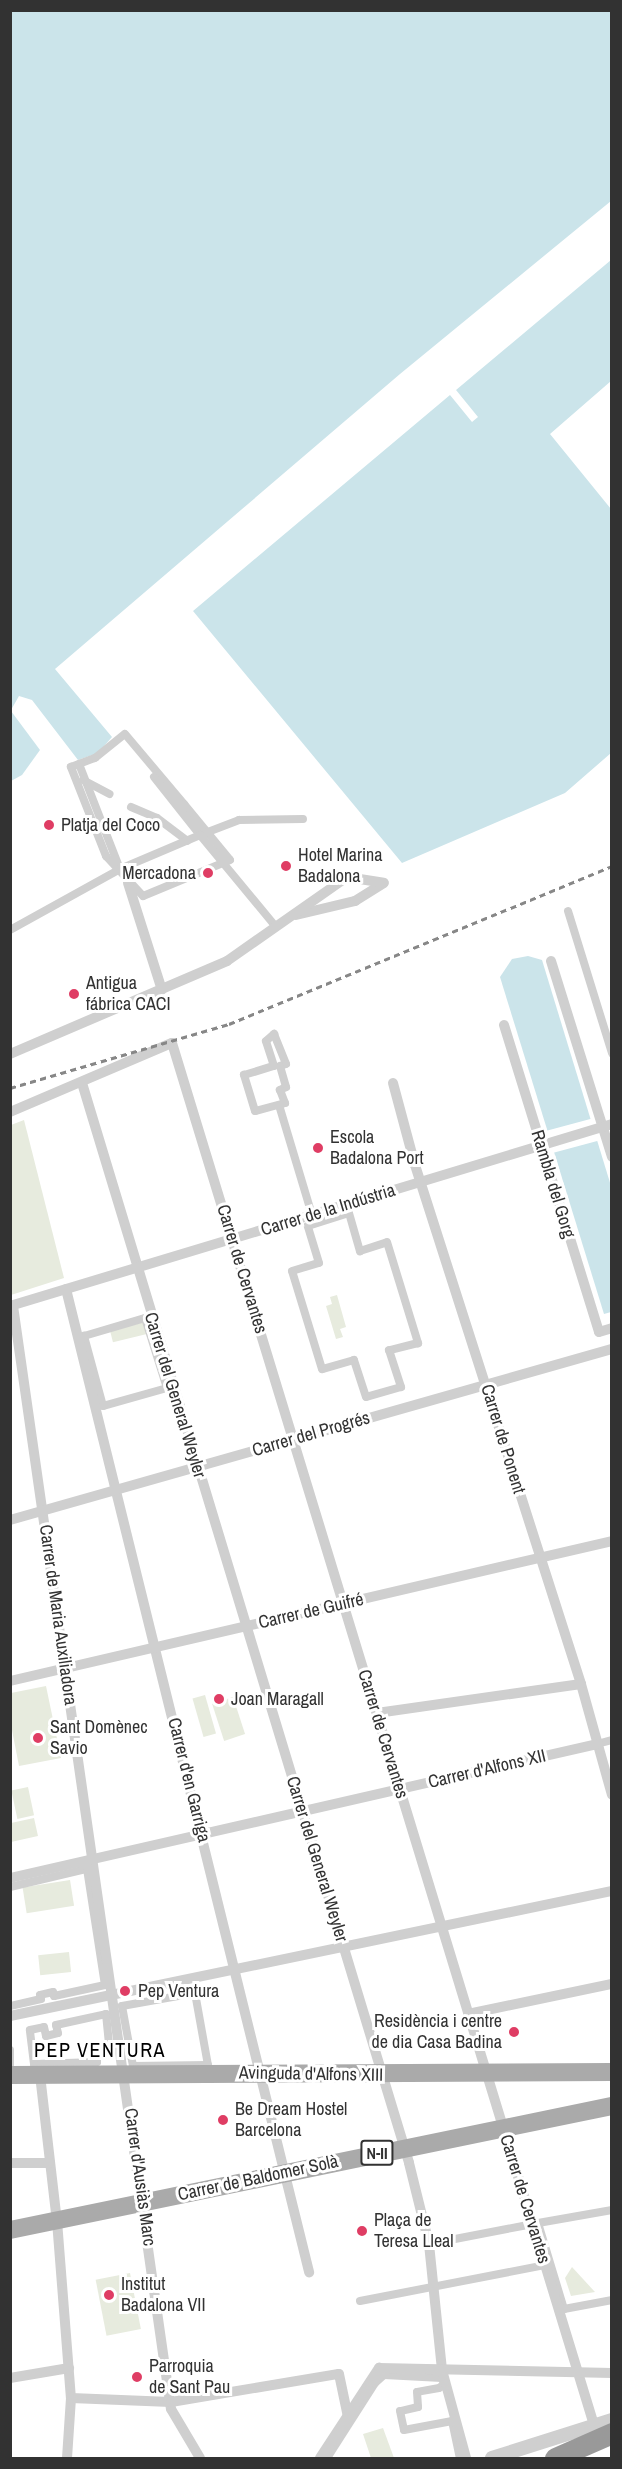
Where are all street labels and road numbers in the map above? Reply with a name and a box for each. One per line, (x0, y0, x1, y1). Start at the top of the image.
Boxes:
street label: Rambla del Gorg (526, 1127, 580, 1241)
street label: Carrer de la Indústria (258, 1179, 398, 1241)
street label: Carrer de Cervantes (212, 1202, 272, 1336)
street label: Carrer del General Weyler (140, 1310, 210, 1480)
street label: Carrer de Ponent (476, 1382, 530, 1496)
street label: Carrer del Progrés (250, 1407, 372, 1461)
street label: Carrer de Maria Auxiliadora (35, 1523, 81, 1707)
street label: Carrer de Guifré (256, 1588, 366, 1634)
street label: Carrer de Cervantes (353, 1667, 413, 1801)
street label: Carrer d'en Garriga (163, 1716, 215, 1844)
street label: Carrer d'Alfons XII (426, 1745, 548, 1793)
street label: Carrer del General Weyler (282, 1774, 352, 1944)
street label: Avinguda d'Alfons XIII (239, 2062, 383, 2086)
street label: Carrer d'Ausiàs Marc (120, 2107, 160, 2247)
street label: Carrer de Cervantes (495, 2132, 555, 2266)
road number: N-II (359, 2140, 395, 2166)
street label: Carrer de Baldomer Solà (176, 2150, 340, 2206)

